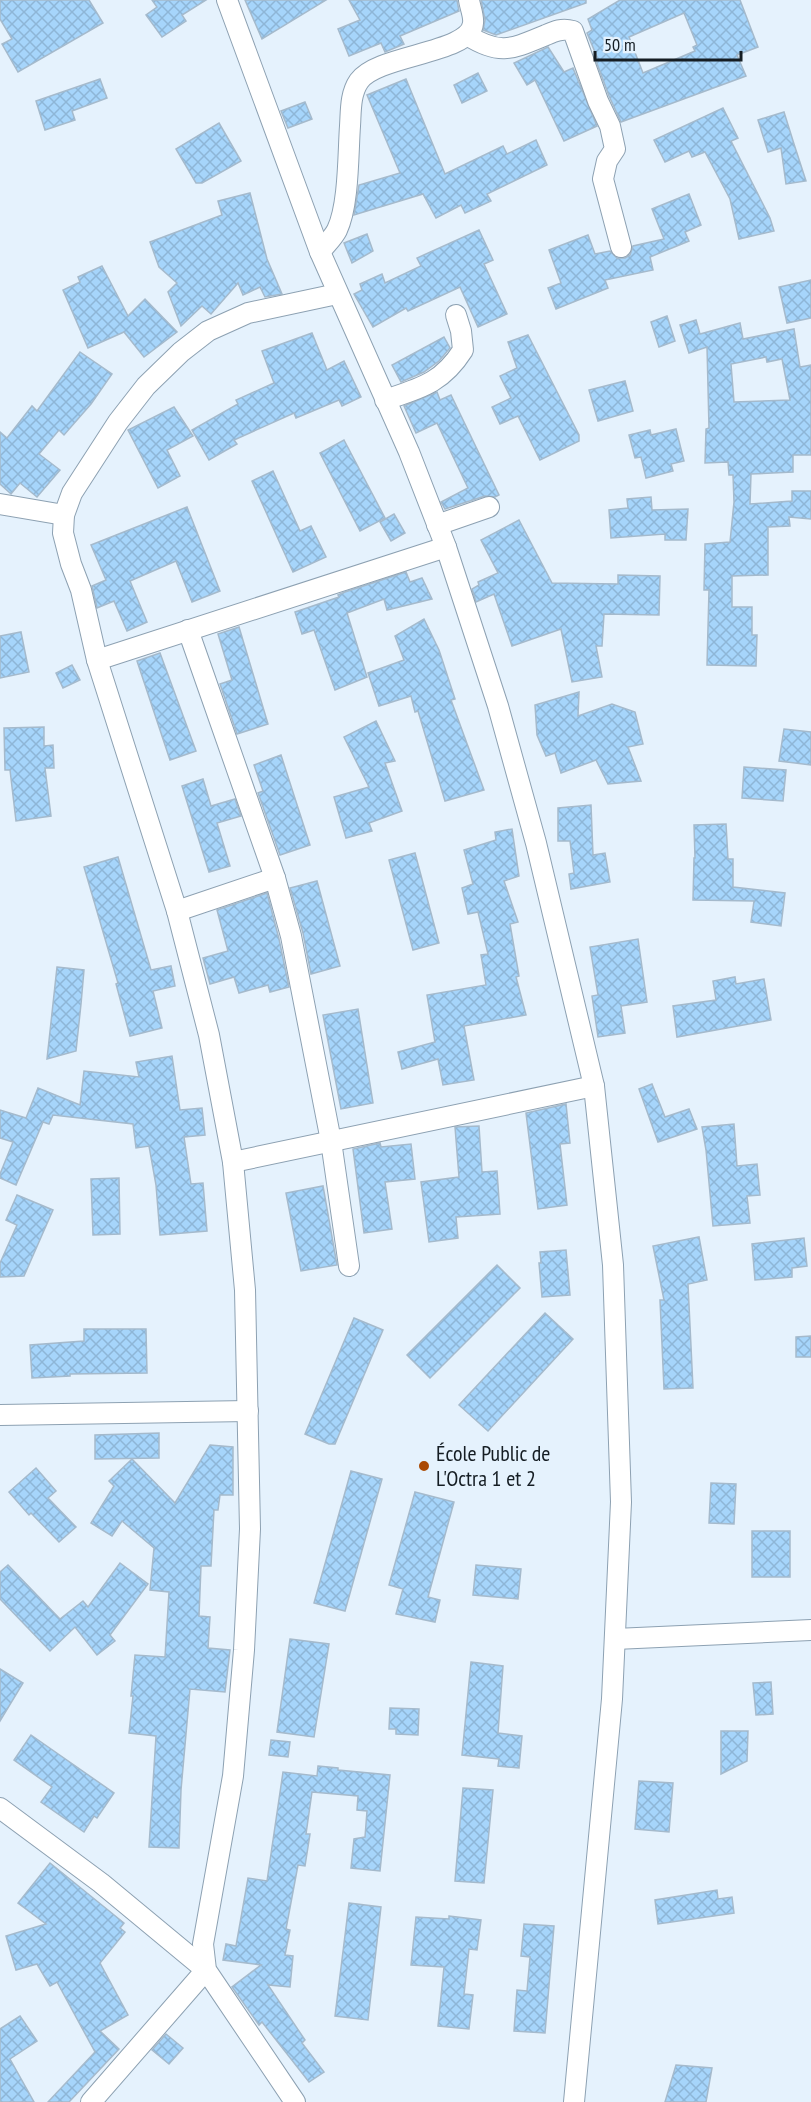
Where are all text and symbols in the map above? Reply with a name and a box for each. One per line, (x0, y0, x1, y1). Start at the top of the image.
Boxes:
scale bar (595, 24, 740, 62)
text: 50 m (604, 33, 636, 56)
place label: École Public de L'Octra 1 et 2 (436, 1439, 550, 1492)
marker: École Public de L'Octra 1 et 2 (417, 1459, 431, 1473)

